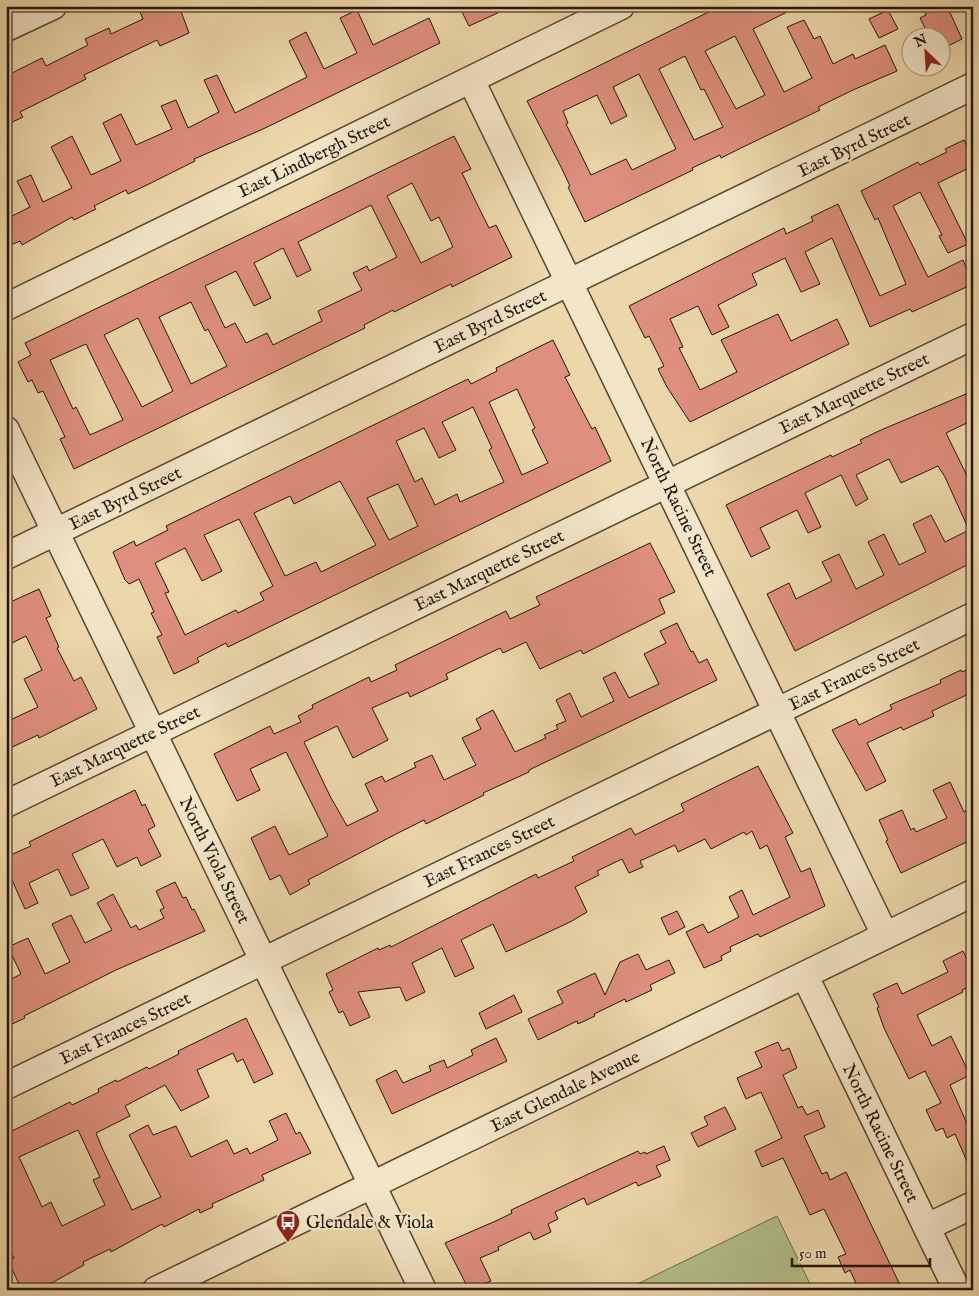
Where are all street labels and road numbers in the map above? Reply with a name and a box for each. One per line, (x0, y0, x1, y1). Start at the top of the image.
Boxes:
street label: East Byrd Street (795, 109, 915, 183)
street label: East Lindbergh Street (235, 111, 394, 204)
street label: East Byrd Street (431, 285, 551, 359)
street label: East Marquette Street (776, 348, 933, 441)
street label: North Racine Street (634, 435, 721, 581)
street label: East Byrd Street (66, 462, 186, 536)
street label: East Marquette Street (411, 525, 568, 618)
street label: East Frances Street (785, 634, 924, 717)
street label: East Marquette Street (47, 701, 204, 794)
street label: North Viola Street (173, 793, 254, 928)
street label: East Frances Street (420, 811, 559, 894)
street label: East Frances Street (56, 988, 195, 1071)
street label: East Glendale Avenue (487, 1046, 644, 1138)
street label: North Racine Street (836, 1061, 923, 1207)

